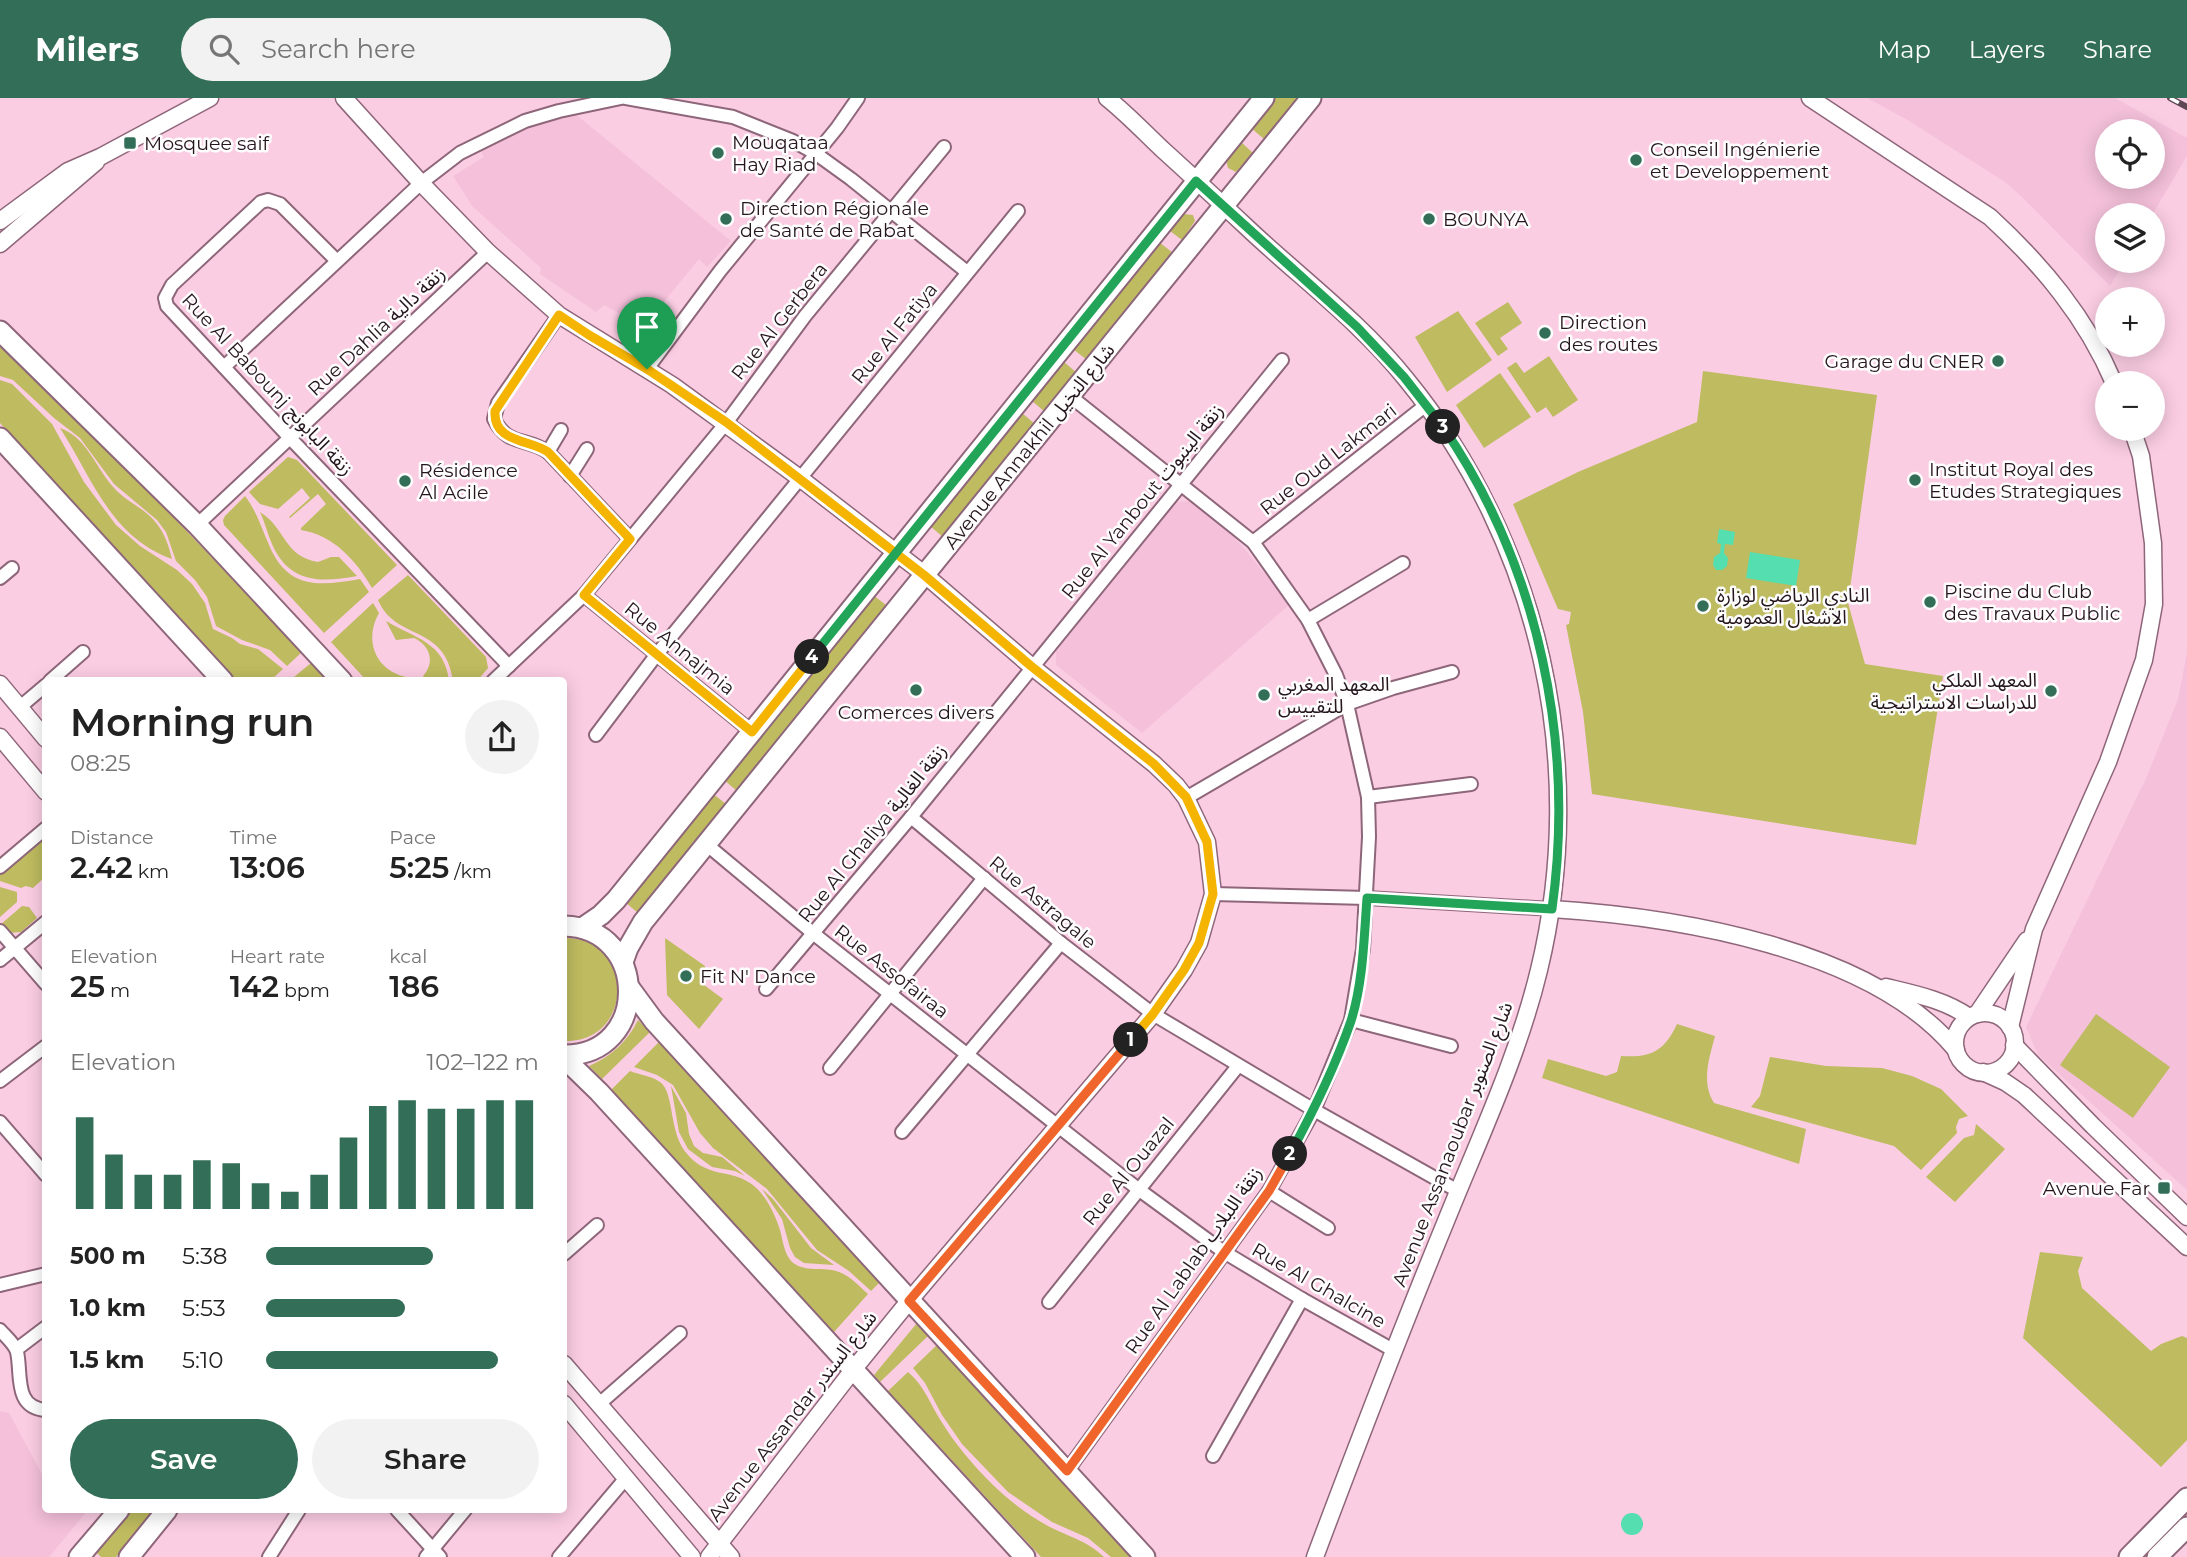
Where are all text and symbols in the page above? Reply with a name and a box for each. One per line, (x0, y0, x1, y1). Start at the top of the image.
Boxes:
search box (181, 18, 671, 81)
text: Milers (35, 29, 139, 69)
icon: search (205, 30, 243, 68)
text: Search here (261, 33, 416, 65)
text: Map (1877, 35, 1931, 64)
text: Layers (1969, 35, 2045, 64)
text: Share (2083, 35, 2152, 64)
map controls (2095, 119, 2165, 441)
button: locate (2095, 119, 2165, 189)
place label: Mouqataa Hay Riad (732, 131, 829, 176)
place label: Mosquee saif (144, 132, 271, 155)
marker: Mosquee saif (122, 135, 138, 151)
place label: Conseil Ingénierie et Developpement (1650, 138, 1829, 183)
marker: Mouqataa Hay Riad (710, 145, 726, 161)
marker: Conseil Ingénierie et Developpement (1628, 152, 1644, 168)
place label: Direction Régionale de Santé de Rabat (740, 197, 929, 242)
button: layers (2095, 203, 2165, 273)
place label: BOUNYA (1443, 208, 1529, 231)
marker: Direction Régionale de Santé de Rabat (718, 211, 734, 227)
marker: BOUNYA (1421, 211, 1437, 227)
street label: Rue Al Gerbera (726, 258, 832, 385)
street label: Rue Dahlia زنقة دالية (303, 262, 450, 401)
street label: Rue Al Fatiya (847, 278, 942, 388)
button: + (2095, 287, 2165, 357)
street label: Rue Al Babounj زنقة البابونج (175, 288, 358, 482)
pin (617, 297, 677, 369)
icon: arrive (628, 308, 666, 346)
place label: Direction des routes (1559, 311, 1658, 356)
marker: Direction des routes (1537, 325, 1553, 341)
street label: Avenue Annakhil شارع النخيل (939, 339, 1121, 555)
place label: Garage du CNER (1825, 350, 1984, 373)
marker: Garage du CNER (1990, 353, 2006, 369)
button: − (2095, 371, 2165, 441)
street label: Rue Al Yanbout زنقة الينبوت (1057, 399, 1228, 604)
street label: Rue Oud Lakmari (1255, 399, 1401, 520)
pin: 3 (1426, 410, 1460, 444)
text: 3 (1437, 415, 1448, 438)
place label: Institut Royal des Etudes Strategiques (1929, 458, 2121, 503)
place label: Résidence Al Acile (419, 459, 518, 504)
marker: Institut Royal des Etudes Strategiques (1907, 472, 1923, 488)
marker: Résidence Al Acile (397, 473, 413, 489)
place label: Piscine du Club des Travaux Public (1944, 580, 2120, 625)
place label: النادي الرياضي لوزارة الاشغال العمومية (1717, 584, 1870, 629)
marker: Piscine du Club des Travaux Public (1922, 594, 1938, 610)
street label: Rue Annajmia (620, 597, 739, 700)
marker: النادي الرياضي لوزارة الاشغال العمومية (1695, 598, 1711, 614)
pin: 4 (794, 640, 830, 674)
text: 4 (805, 645, 818, 668)
place label: المعهد الملكي للدراسات الاستراتيجية (1871, 669, 2037, 714)
place label: المعهد المغربي للتقييس (1278, 673, 1389, 718)
marker: Comerces divers (908, 682, 924, 698)
marker: المعهد الملكي للدراسات الاستراتيجية (2043, 683, 2059, 699)
marker: المعهد المغربي للتقييس (1256, 687, 1272, 703)
text: Morning run (70, 699, 314, 746)
button: share (465, 700, 539, 774)
place label: Comerces divers (838, 701, 994, 724)
street label: Rue Al Ghaliya زنقة الغالية (793, 739, 951, 927)
text: 08:25 (70, 749, 131, 777)
text: Distance (70, 826, 153, 849)
text: Time (230, 826, 277, 849)
text: Pace (389, 826, 436, 849)
text: 2.42 (70, 849, 133, 886)
text: 13:06 (230, 849, 305, 886)
text: 5:25 (389, 849, 449, 886)
street label: Rue Astragale (985, 851, 1101, 954)
text: km (133, 860, 169, 883)
text: /km (449, 860, 492, 883)
street label: Rue Assofairaa (830, 920, 953, 1023)
text: Elevation (70, 945, 158, 968)
text: Heart rate (230, 945, 325, 968)
text: kcal (389, 945, 427, 968)
place label: Fit N' Dance (700, 965, 816, 988)
text: 25 (70, 968, 105, 1005)
text: 142 (230, 968, 279, 1005)
text: 186 (389, 968, 439, 1005)
marker: Fit N' Dance (678, 968, 694, 984)
text: m (105, 979, 130, 1002)
text: bpm (279, 979, 330, 1002)
street label: Avenue Assanaoubar شارع الصنوبر (1387, 999, 1519, 1290)
pin: 1 (1114, 1023, 1148, 1058)
text: 1 (1127, 1028, 1134, 1051)
text: Elevation (70, 1048, 176, 1076)
text: 102–122 m (427, 1048, 539, 1076)
street label: Rue Al Ouazal (1078, 1113, 1179, 1230)
pin: 2 (1272, 1136, 1308, 1172)
text: 2 (1284, 1142, 1295, 1165)
street label: Rue Al Lablab زنقة اللبلاب (1120, 1162, 1267, 1358)
place label: Avenue Far (2043, 1177, 2150, 1200)
marker: Avenue Far (2156, 1180, 2172, 1196)
street label: Rue Al Ghalcine (1248, 1238, 1390, 1333)
text: 500 m (70, 1242, 146, 1270)
text: 5:38 (182, 1242, 228, 1270)
text: 1.0 km (70, 1294, 146, 1322)
text: 5:53 (182, 1294, 226, 1322)
street label: Avenue Assandar شارع السندر (703, 1306, 883, 1527)
text: 1.5 km (70, 1346, 144, 1374)
text: 5:10 (182, 1346, 223, 1374)
button: Save (70, 1419, 298, 1499)
button: Share (312, 1419, 539, 1499)

